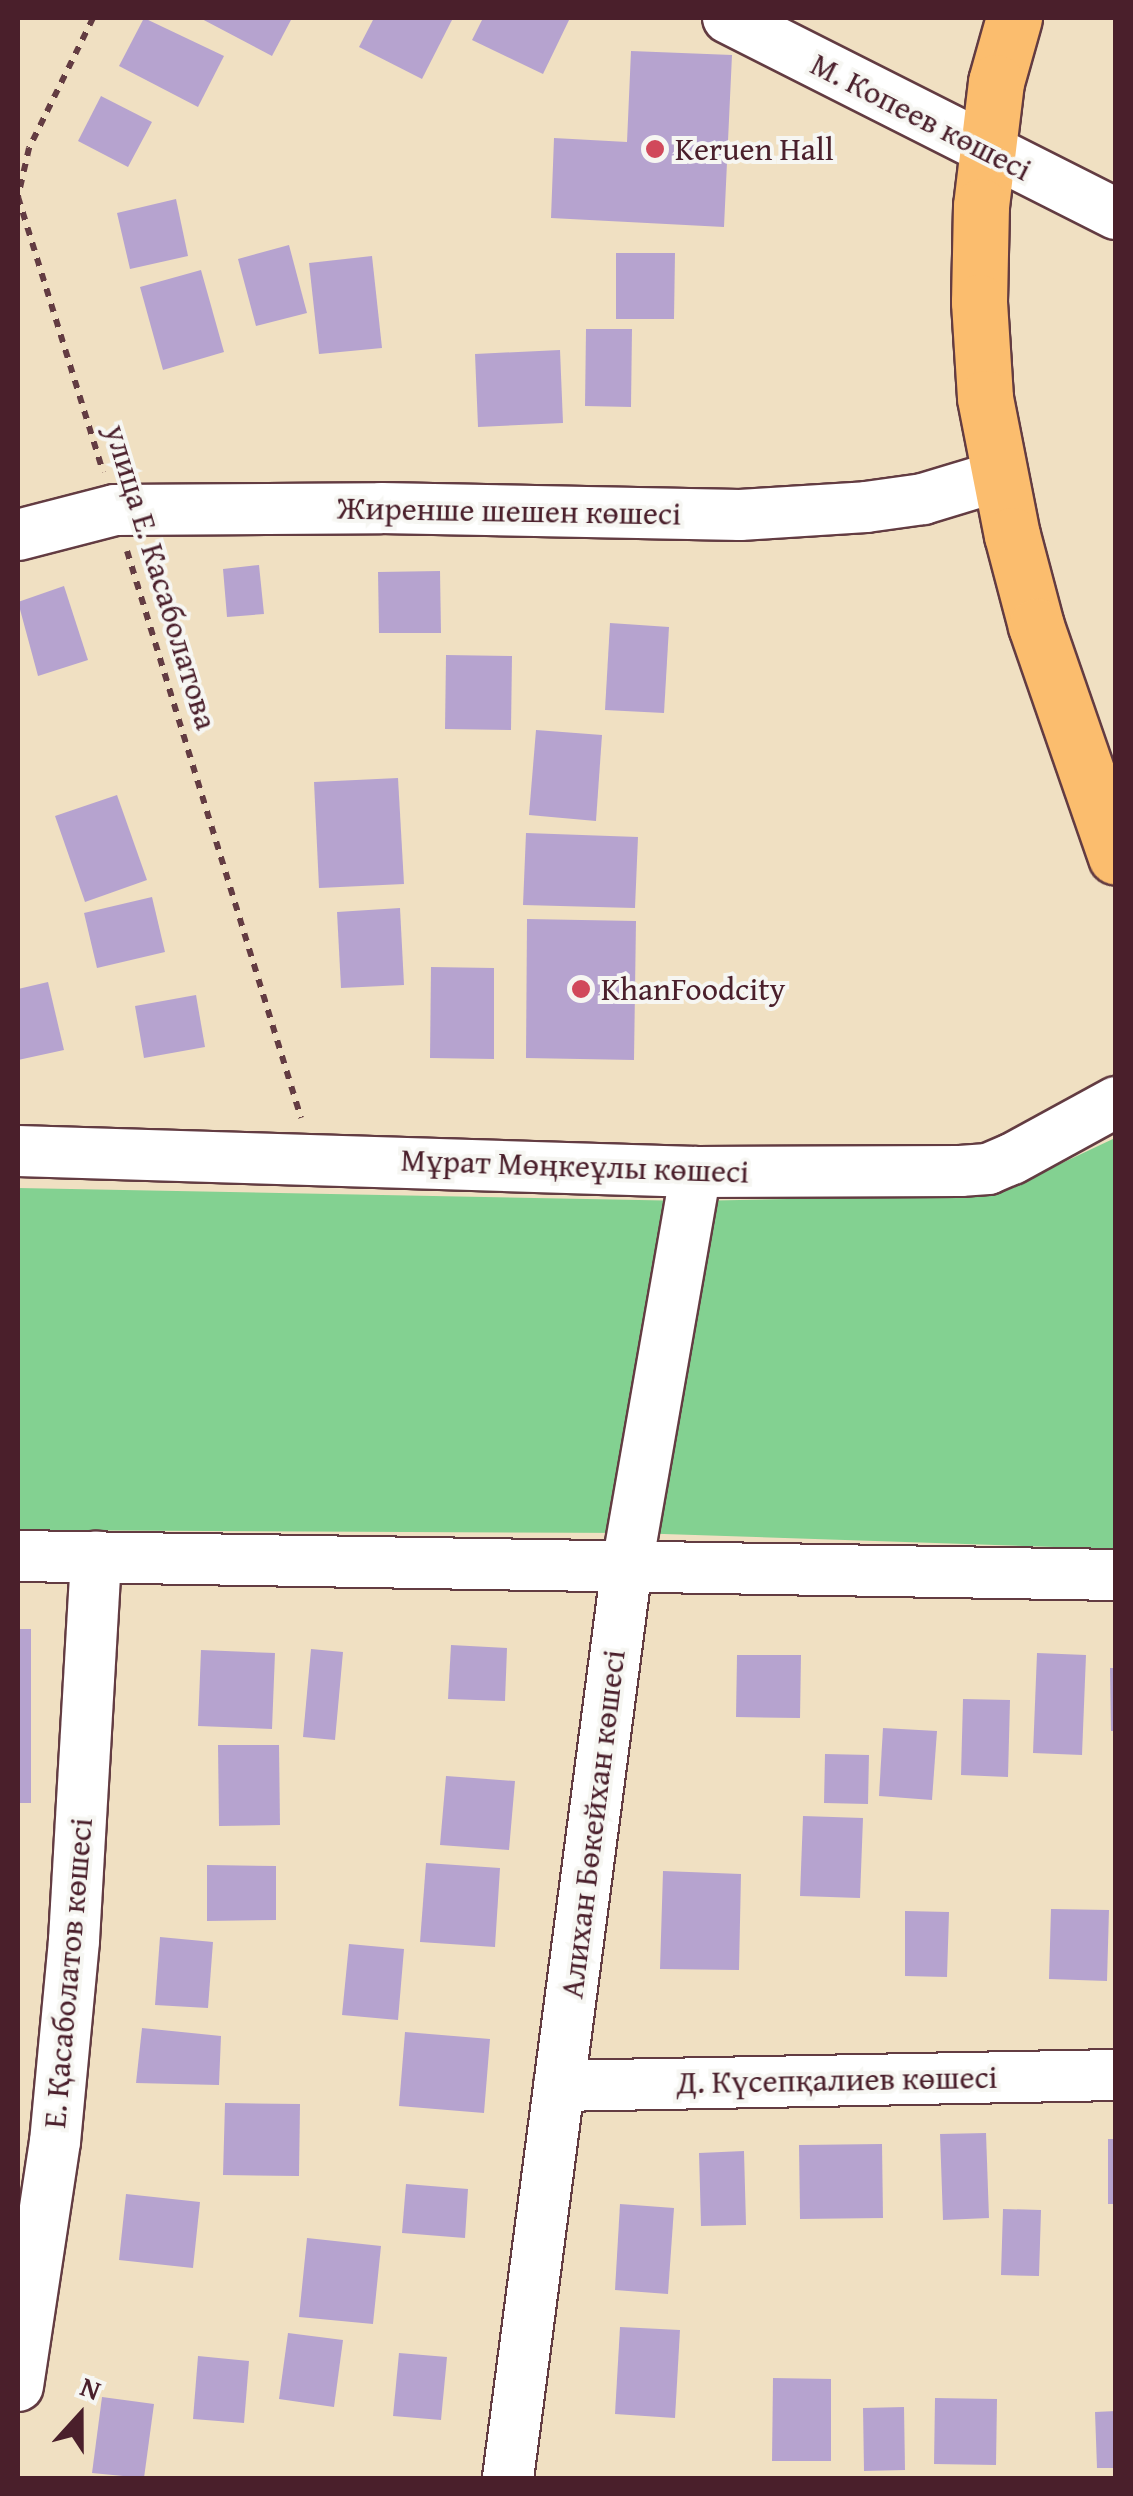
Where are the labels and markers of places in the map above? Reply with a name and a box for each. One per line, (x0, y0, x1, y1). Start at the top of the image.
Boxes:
place label: Keruen Hall (675, 130, 834, 168)
marker: Keruen Hall (644, 138, 666, 160)
place label: KhanFoodcity (601, 970, 786, 1008)
marker: KhanFoodcity (570, 978, 592, 1000)

